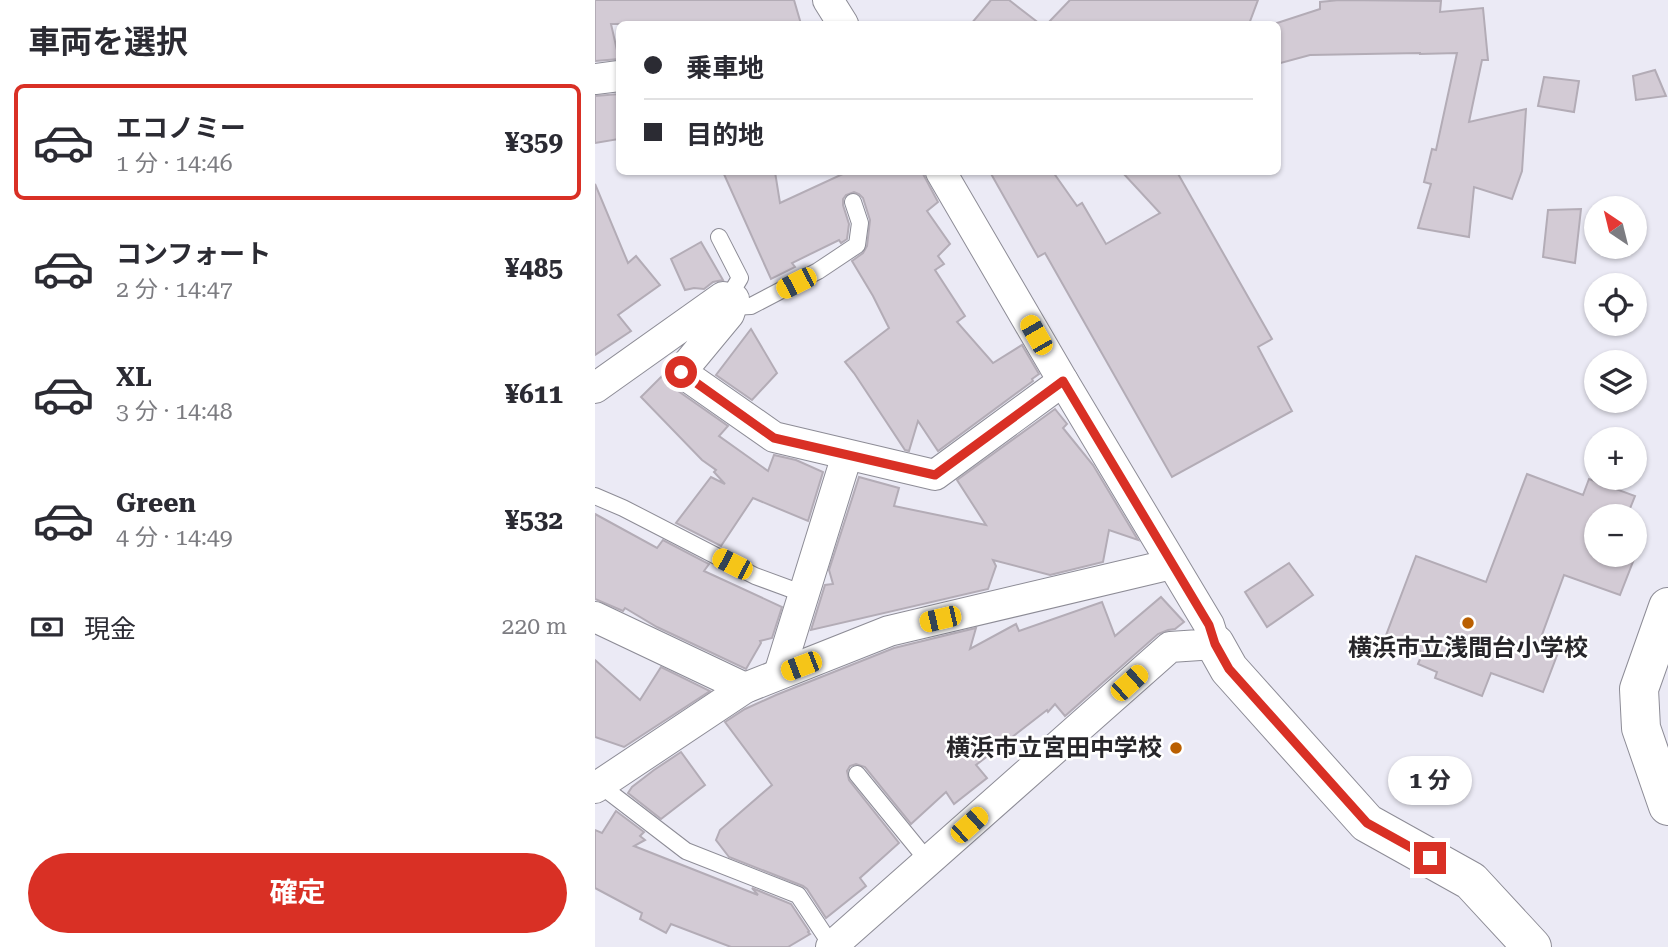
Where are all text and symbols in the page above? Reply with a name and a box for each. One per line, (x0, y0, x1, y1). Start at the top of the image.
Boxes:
text: 車両を選択 (28, 23, 188, 61)
text: 乗車地 (686, 53, 764, 83)
icon: car (32, 111, 95, 174)
text: エコノミー (116, 113, 246, 143)
text: 目的地 (686, 120, 764, 150)
text: ¥359 (505, 127, 563, 157)
text: 1 分 · 14:46 (116, 150, 233, 177)
north arrow (1584, 196, 1647, 259)
map controls (1584, 196, 1647, 567)
icon: car (32, 237, 95, 300)
text: コンフォート (116, 239, 271, 269)
text: ¥485 (505, 253, 563, 283)
car (773, 264, 820, 302)
button: locate (1584, 273, 1647, 336)
text: 2 分 · 14:47 (116, 276, 233, 303)
car (1017, 312, 1056, 358)
button: layers (1584, 350, 1647, 413)
route start (665, 356, 697, 388)
text: XL (116, 362, 152, 392)
icon: car (32, 363, 95, 426)
text: ¥611 (505, 379, 563, 409)
text: 3 分 · 14:48 (116, 398, 233, 425)
button: + (1584, 427, 1647, 490)
text: Green (116, 488, 196, 518)
icon: car (32, 489, 95, 552)
button: − (1584, 504, 1647, 567)
text: ¥532 (505, 505, 563, 535)
text: 4 分 · 14:49 (116, 524, 233, 551)
car (709, 545, 756, 583)
car (918, 604, 963, 634)
icon: cash (28, 608, 66, 646)
text: 220 m (502, 613, 567, 640)
text: 現金 (84, 614, 136, 644)
marker: 横浜市立浅間台小学校 (1460, 615, 1476, 631)
place label: 横浜市立浅間台小学校 (1348, 634, 1588, 662)
car (778, 649, 825, 683)
car (1107, 661, 1152, 705)
place label: 横浜市立宮田中学校 (946, 734, 1162, 762)
marker: 横浜市立宮田中学校 (1168, 740, 1184, 756)
callout: 1 分 (1388, 756, 1472, 806)
text: 1 分 (1409, 767, 1451, 794)
car (947, 803, 992, 847)
route end (1414, 842, 1446, 874)
button: 確定 (28, 853, 567, 933)

